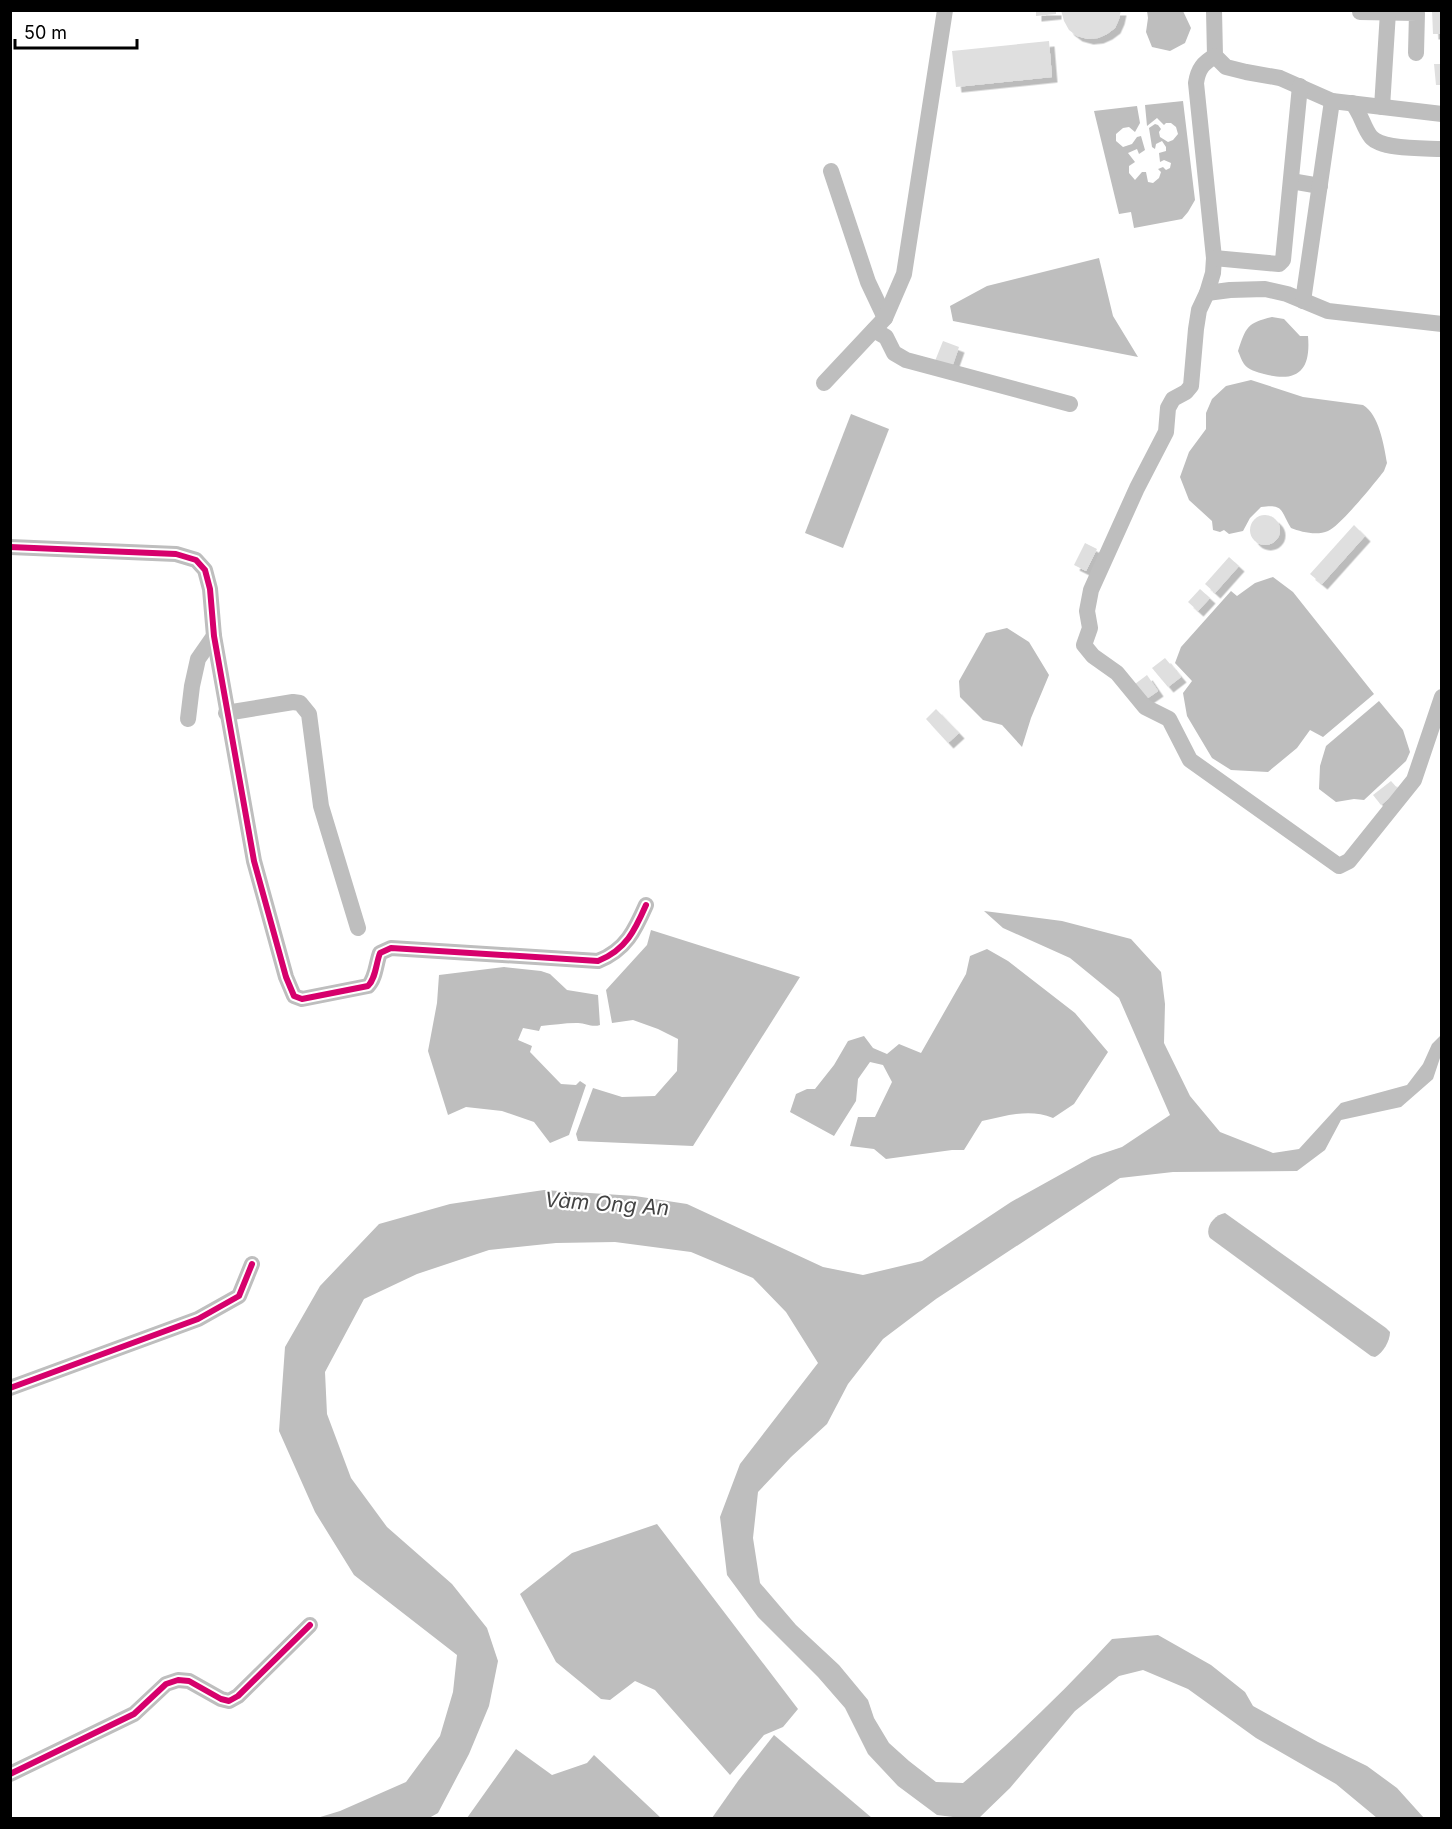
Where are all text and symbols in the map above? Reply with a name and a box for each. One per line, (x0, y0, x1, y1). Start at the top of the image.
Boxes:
scale bar (15, 12, 136, 50)
text: 50 m (24, 22, 67, 43)
water label: Vàm Ong An (544, 1187, 670, 1220)

